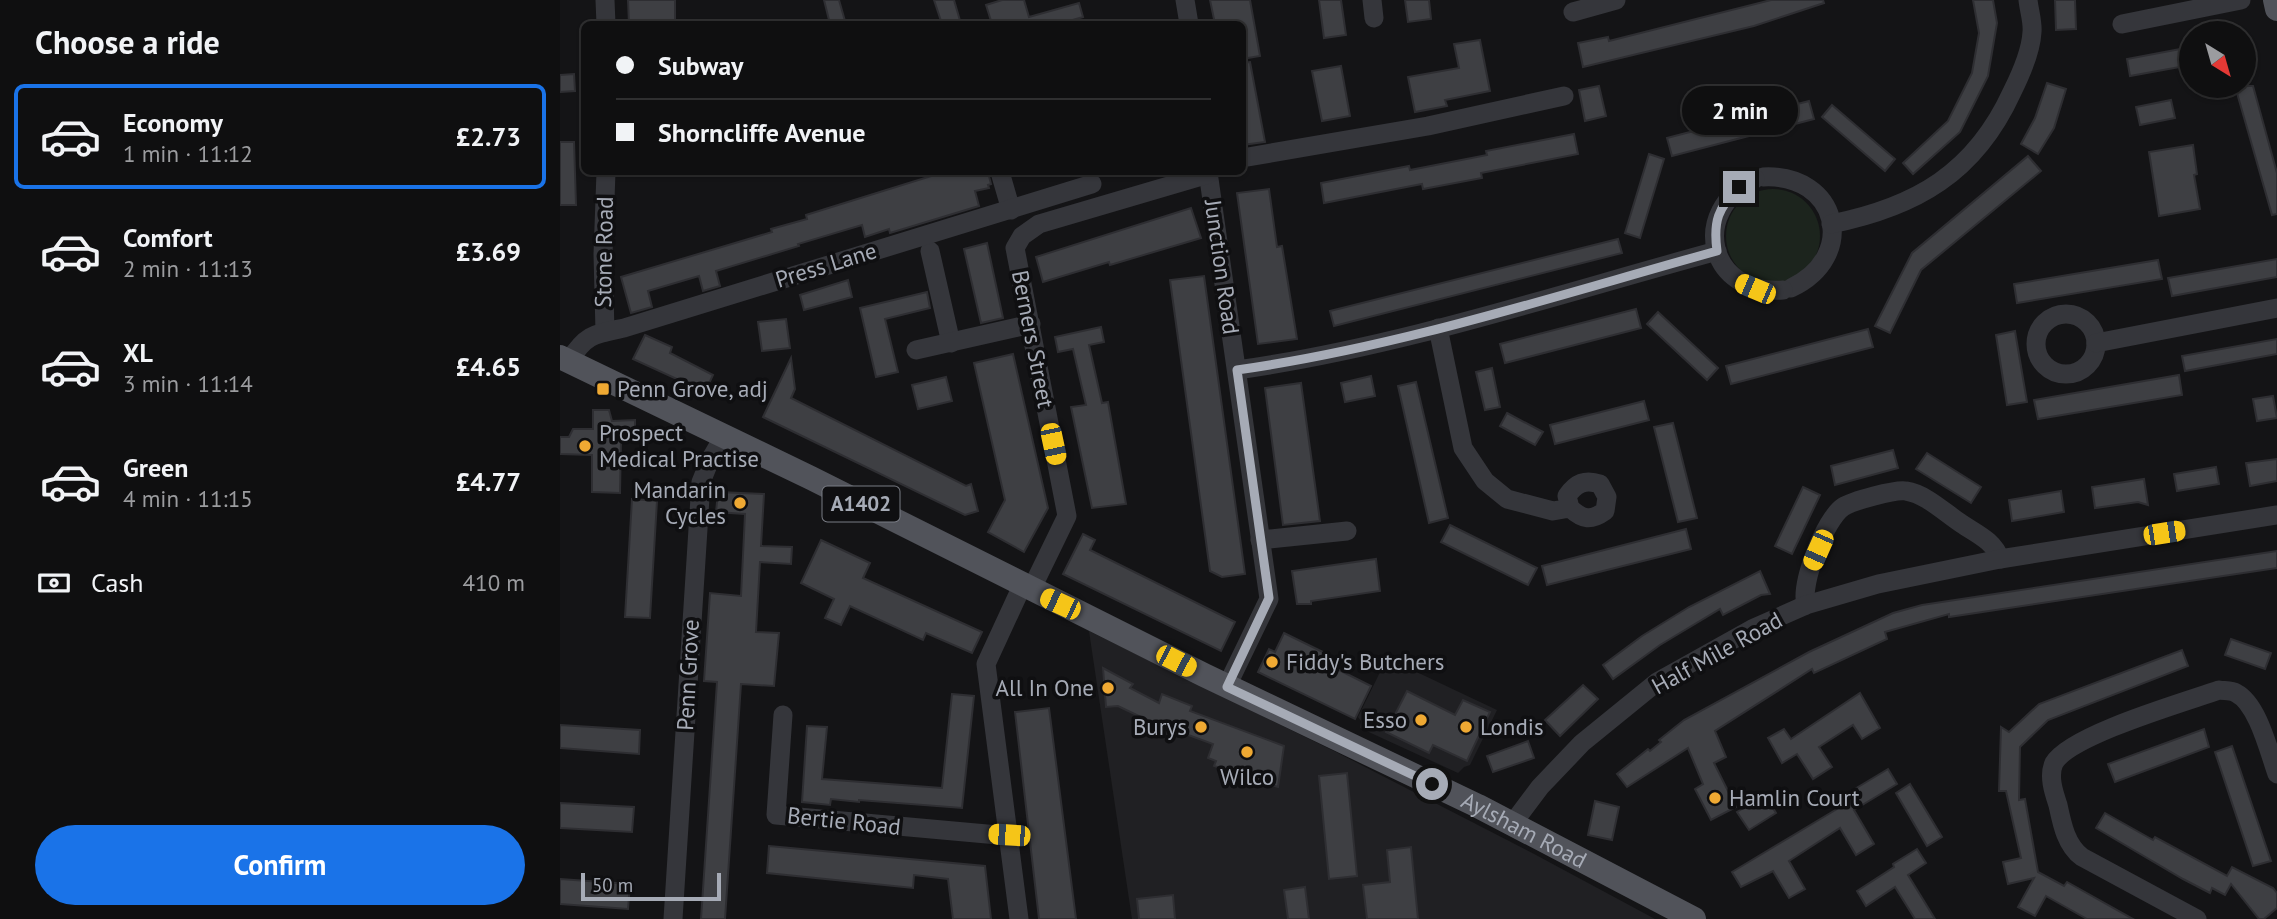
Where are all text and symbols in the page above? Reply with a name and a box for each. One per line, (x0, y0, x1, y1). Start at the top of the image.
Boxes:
text: Choose a ride (35, 21, 220, 63)
north arrow (2179, 21, 2256, 98)
map controls (2179, 21, 2256, 98)
text: Subway (658, 49, 744, 82)
callout: 2 min (1681, 86, 1797, 134)
text: 2 min (1712, 96, 1768, 125)
icon: car (39, 105, 102, 168)
text: Economy (123, 106, 223, 139)
text: Shorncliffe Avenue (658, 116, 866, 149)
text: £2.73 (456, 120, 521, 153)
text: 1 min · 11:12 (123, 139, 253, 168)
route end (1723, 171, 1755, 203)
street label: Stone Road (588, 196, 619, 308)
street label: Junction Road (1199, 197, 1246, 336)
icon: car (39, 220, 102, 283)
text: Comfort (123, 221, 213, 254)
text: £3.69 (456, 235, 521, 268)
street label: Press Lane (772, 235, 880, 294)
text: 2 min · 11:13 (123, 254, 253, 283)
street label: Berners Street (1006, 268, 1061, 410)
car (1732, 271, 1779, 307)
icon: car (39, 335, 102, 398)
text: XL (123, 336, 153, 369)
text: £4.65 (456, 350, 521, 383)
text: 3 min · 11:14 (123, 369, 253, 398)
place label: Penn Grove, adj (617, 374, 768, 403)
marker: Penn Grove, adj (595, 381, 611, 397)
place label: Prospect Medical Practise (599, 418, 759, 473)
car (1039, 421, 1068, 467)
marker: Prospect Medical Practise (577, 438, 593, 454)
icon: car (39, 450, 102, 513)
text: Green (123, 451, 188, 484)
text: £4.77 (456, 465, 521, 498)
place label: Mandarin Cycles (633, 475, 726, 530)
text: 4 min · 11:15 (123, 484, 253, 513)
road number: A1402 (822, 486, 900, 522)
marker: Mandarin Cycles (732, 495, 748, 511)
car (2142, 519, 2187, 547)
car (1800, 527, 1837, 573)
icon: cash (35, 564, 73, 602)
text: Cash (91, 566, 143, 599)
text: 410 m (463, 568, 525, 597)
car (1037, 586, 1084, 622)
street label: Half Mile Road (1646, 605, 1787, 700)
street label: Penn Grove (670, 619, 705, 731)
car (1153, 642, 1200, 680)
place label: Fiddy's Butchers (1286, 647, 1444, 676)
marker: Fiddy's Butchers (1264, 654, 1280, 670)
place label: All In One (996, 673, 1094, 702)
marker: All In One (1100, 680, 1116, 696)
place label: Esso (1363, 705, 1407, 734)
place label: Burys (1133, 712, 1187, 741)
marker: Esso (1413, 712, 1429, 728)
place label: Londis (1480, 712, 1544, 741)
marker: Burys (1193, 719, 1209, 735)
marker: Londis (1458, 719, 1474, 735)
marker: Wilco (1239, 744, 1255, 760)
place label: Wilco (1220, 762, 1274, 791)
route start (1416, 768, 1448, 800)
place label: Hamlin Court (1729, 783, 1860, 812)
street label: Aylsham Road (1457, 785, 1592, 874)
marker: Hamlin Court (1707, 790, 1723, 806)
street label: Bertie Road (786, 800, 902, 841)
car (988, 823, 1031, 847)
button: Confirm (35, 825, 525, 905)
scale bar (581, 870, 721, 902)
text: 50 m (592, 873, 633, 897)

